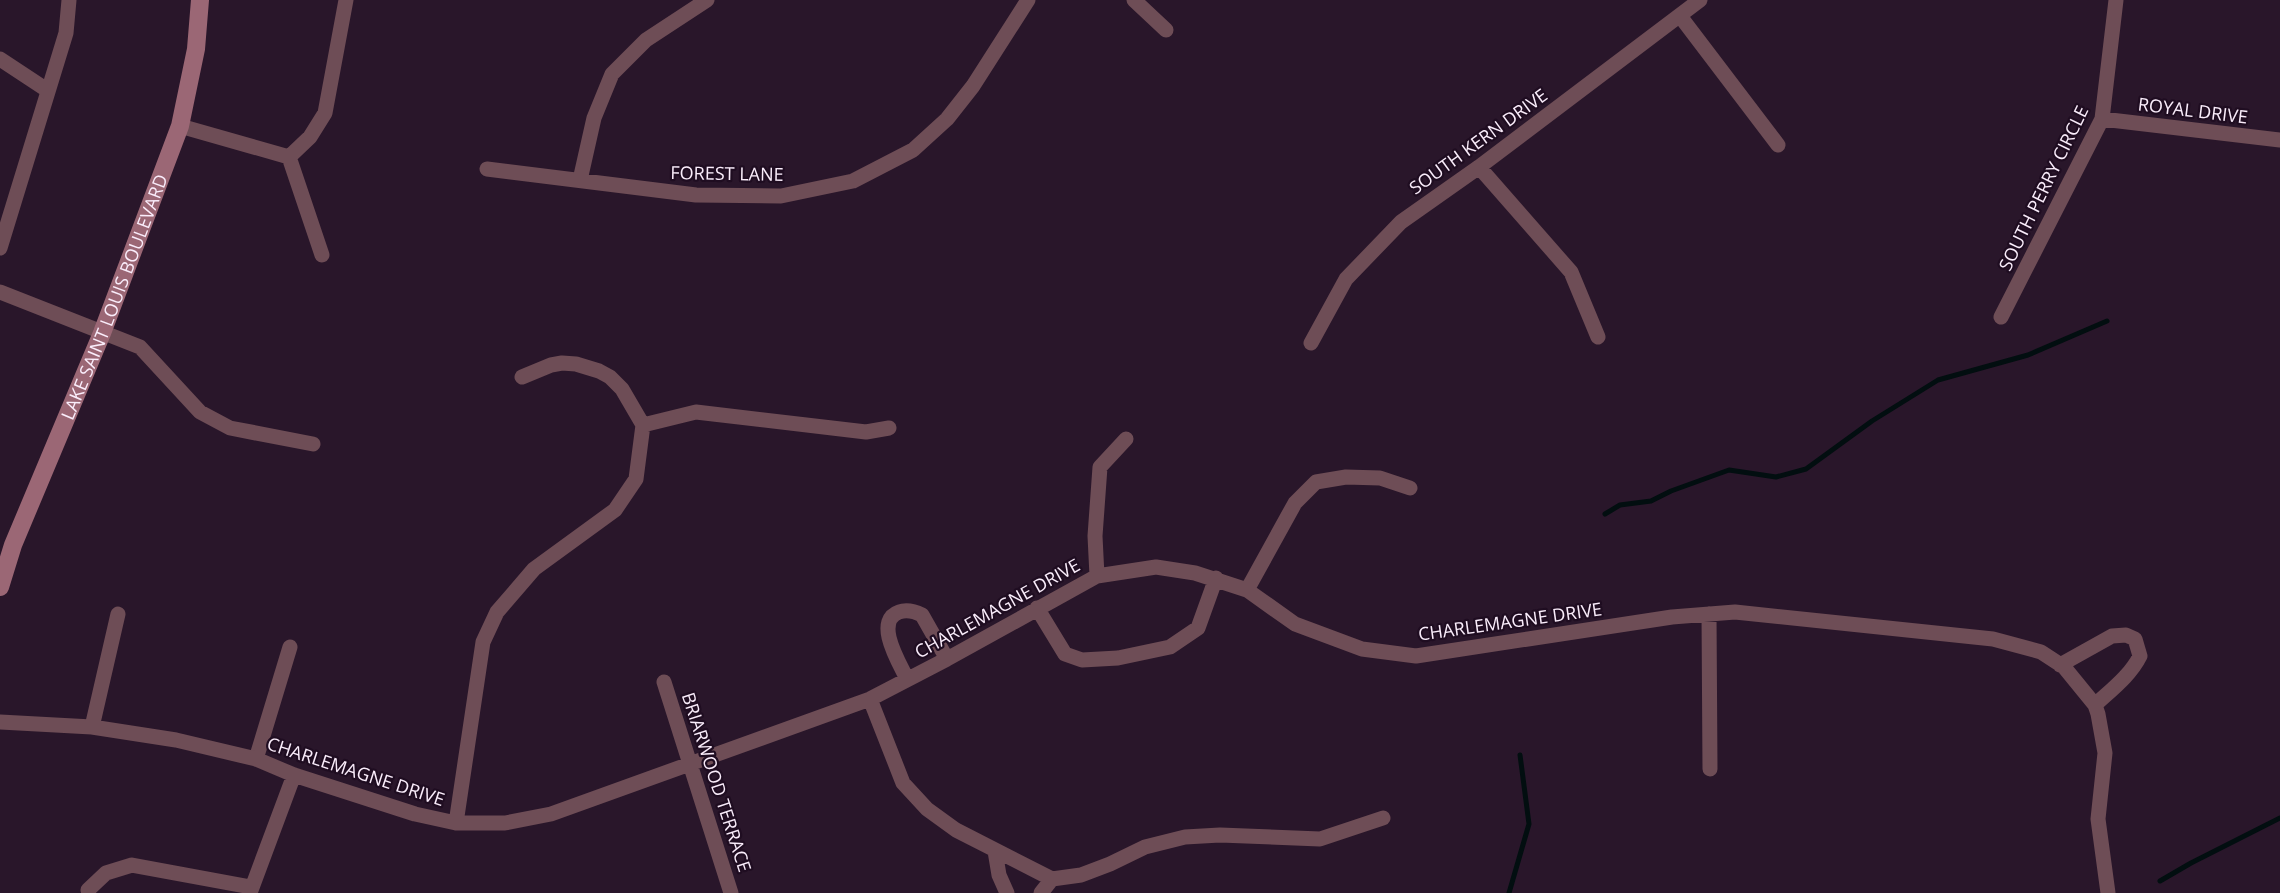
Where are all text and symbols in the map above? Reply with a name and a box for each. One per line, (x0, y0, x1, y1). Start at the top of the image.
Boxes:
street label: SOUTH KERN DRIVE (1404, 83, 1552, 199)
street label: ROYAL DRIVE (2137, 91, 2249, 129)
street label: SOUTH PERRY CIRCLE (1993, 101, 2093, 275)
street label: FOREST LANE (670, 160, 784, 186)
street label: LAKE SAINT LOUIS BOULEVARD (55, 171, 173, 423)
street label: CHARLEMAGNE DRIVE (910, 553, 1084, 663)
street label: CHARLEMAGNE DRIVE (1417, 596, 1603, 646)
street label: BRIARWOOD TERRACE (677, 689, 757, 875)
street label: CHARLEMAGNE DRIVE (264, 731, 448, 811)

